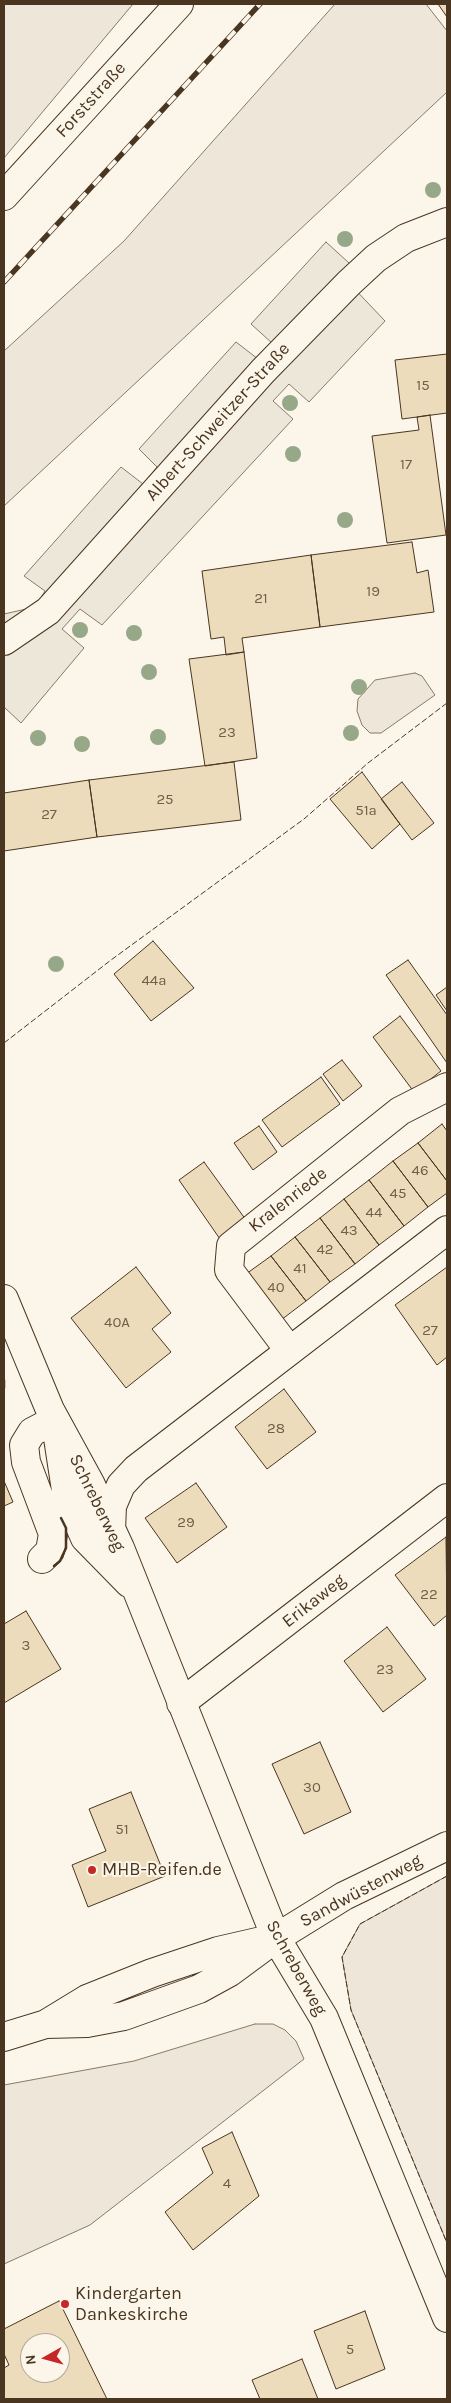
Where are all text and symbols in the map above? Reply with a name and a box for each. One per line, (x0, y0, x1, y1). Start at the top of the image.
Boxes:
street label: Forststraße (51, 58, 131, 142)
street label: Albert-Schweitzer-Straße (141, 339, 295, 505)
house number: 15 (416, 377, 430, 395)
house number: 17 (400, 456, 412, 474)
house number: 19 (366, 583, 380, 601)
house number: 21 (254, 590, 268, 608)
house number: 23 (218, 724, 236, 742)
house number: 25 (156, 791, 174, 809)
house number: 51a (355, 802, 377, 820)
house number: 27 (41, 806, 57, 824)
house number: 44a (141, 972, 167, 990)
house number: 46 (412, 1162, 428, 1180)
street label: Kralenriede (245, 1163, 331, 1237)
house number: 45 (390, 1185, 406, 1203)
house number: 44 (366, 1204, 382, 1222)
house number: 43 (340, 1222, 358, 1240)
house number: 42 (316, 1241, 334, 1259)
house number: 41 (293, 1260, 307, 1278)
house number: 40 (267, 1279, 285, 1297)
house number: 40A (104, 1314, 130, 1332)
house number: 27 (422, 1322, 438, 1340)
house number: 28 (267, 1420, 285, 1438)
street label: Schreberweg (64, 1451, 130, 1555)
house number: 29 (177, 1514, 195, 1532)
street label: Erikaweg (278, 1570, 350, 1632)
house number: 22 (420, 1586, 438, 1604)
house number: 3 (22, 1637, 30, 1655)
house number: 23 (376, 1661, 394, 1679)
house number: 30 (303, 1779, 321, 1797)
house number: 51 (115, 1821, 129, 1839)
street label: Sandwüstenweg (296, 1850, 426, 1932)
place label: MHB-Reifen.de (102, 1859, 222, 1881)
marker: MHB-Reifen.de (86, 1864, 98, 1876)
street label: Schreberweg (261, 1917, 331, 2019)
house number: 4 (223, 2175, 231, 2193)
place label: Kindergarten Dankeskirche (75, 2283, 188, 2326)
marker: Kindergarten Dankeskirche (59, 2298, 71, 2310)
north arrow (20, 2333, 70, 2383)
house number: 5 (346, 2341, 354, 2359)
text: N (22, 2354, 40, 2366)

